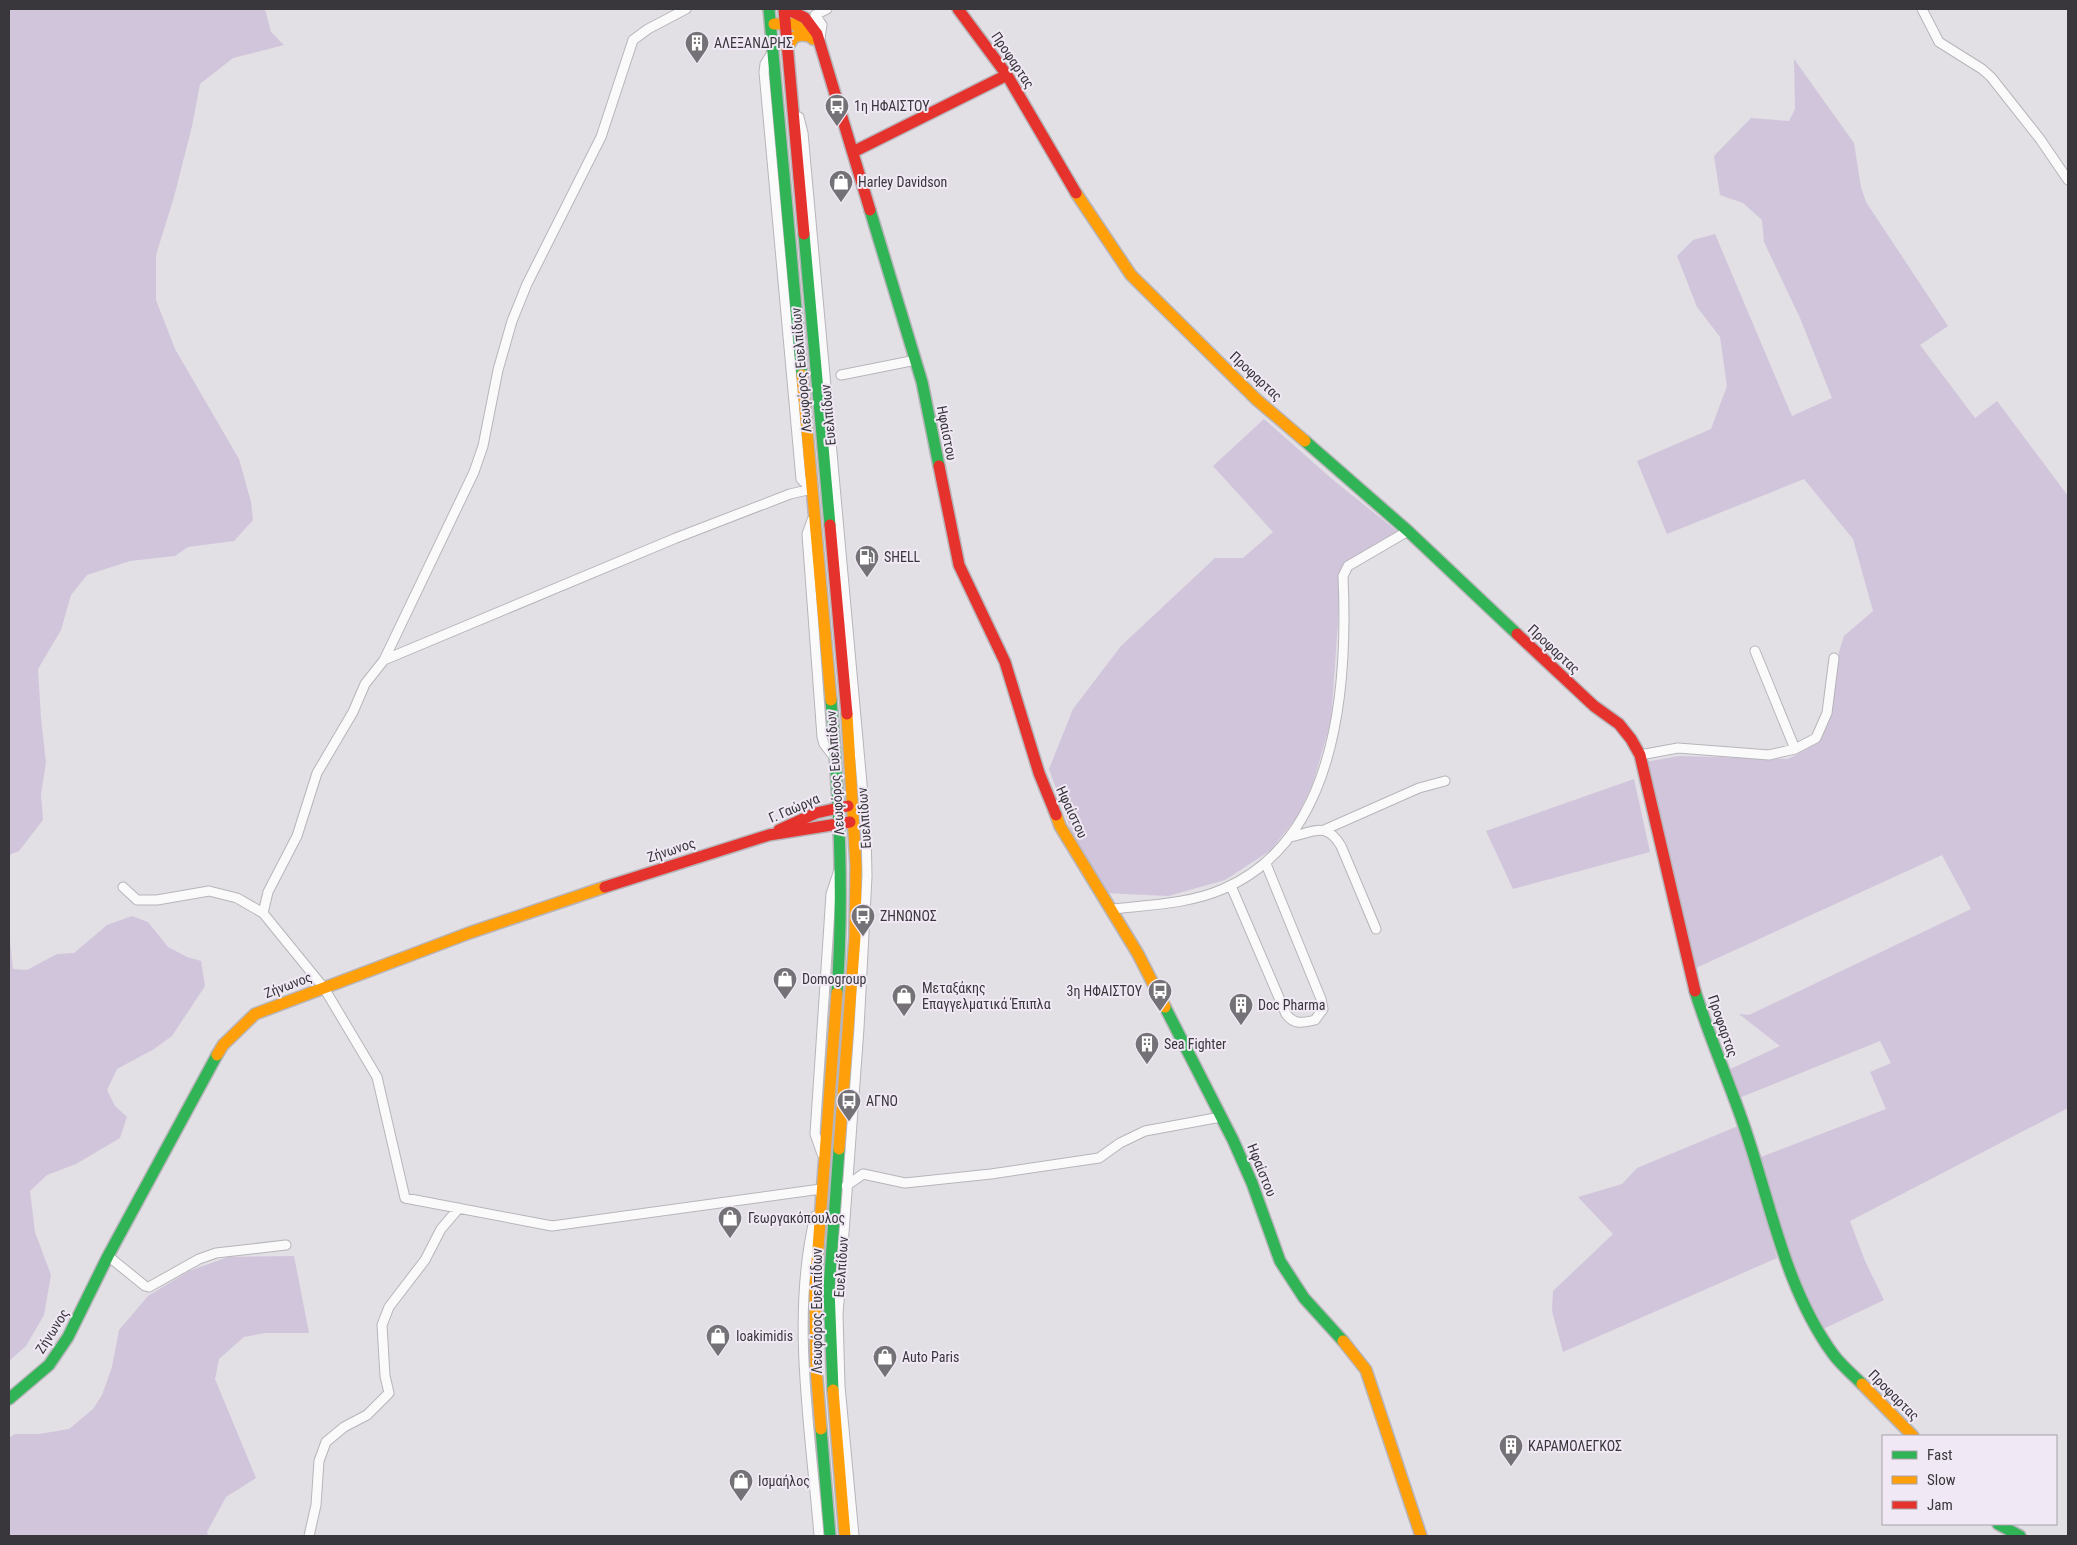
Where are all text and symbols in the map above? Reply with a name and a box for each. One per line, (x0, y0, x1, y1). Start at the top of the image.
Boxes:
street label: Προφαρτας (987, 29, 1038, 92)
building icon: ΑΛΕΞΑΝΔΡΗΣ (684, 30, 710, 64)
place label: ΑΛΕΞΑΝΔΡΗΣ (714, 35, 793, 51)
bus stop icon: 1η ΗΦΑΙΣΤΟΥ (824, 93, 850, 127)
place label: 1η ΗΦΑΙΣΤΟΥ (854, 98, 930, 114)
shop icon: Harley Davidson (828, 169, 854, 203)
place label: Harley Davidson (858, 174, 947, 190)
street label: Λεωφόρος Ευελπίδων (788, 307, 815, 433)
street label: Προφαρτας (1226, 348, 1285, 405)
street label: Ευελπίδων (817, 384, 839, 446)
street label: Ηφαίστου (933, 404, 960, 462)
fuel station icon: SHELL (854, 544, 880, 578)
place label: SHELL (884, 549, 921, 565)
street label: Προφαρτας (1524, 621, 1583, 678)
street label: Λεωφόρος Ευελπίδων (823, 710, 848, 836)
street label: Ηφαίστου (1052, 783, 1091, 841)
street label: Ευελπίδων (854, 787, 874, 849)
street label: Γ. Γαώργα (766, 790, 822, 826)
street label: Ζήνωνος (645, 835, 697, 865)
bus stop icon: ΖΗΝΩΝΟΣ (850, 903, 876, 937)
place label: ΖΗΝΩΝΟΣ (880, 908, 937, 924)
shop icon: Domogroup (772, 966, 798, 1000)
street label: Ζήνωνος (262, 969, 314, 1001)
place label: Domogroup (802, 971, 866, 987)
bus stop icon: 3η ΗΦΑΙΣΤΟΥ (1147, 978, 1173, 1012)
place label: Μεταξάκης Επαγγελματικά Έπιπλα (922, 980, 1051, 1012)
shop icon: Μεταξάκης Επαγγελματικά Έπιπλα (891, 983, 917, 1017)
place label: 3η ΗΦΑΙΣΤΟΥ (1067, 983, 1143, 999)
building icon: Doc Pharma (1228, 992, 1254, 1026)
street label: Προφαρτας (1704, 993, 1741, 1060)
place label: Doc Pharma (1258, 997, 1325, 1013)
building icon: Sea Fighter (1134, 1031, 1160, 1065)
place label: Sea Fighter (1164, 1036, 1226, 1052)
bus stop icon: ΑΓΝΟ (836, 1088, 862, 1122)
place label: ΑΓΝΟ (866, 1093, 898, 1109)
street label: Ηφαίστου (1243, 1141, 1280, 1199)
shop icon: Γεωργακόπουλος (717, 1205, 743, 1239)
place label: Γεωργακόπουλος (748, 1210, 845, 1226)
street label: Ευελπίδων (831, 1236, 851, 1298)
street label: Λεωφόρος Ευελπίδων (809, 1248, 826, 1374)
street label: Ζήνωνος (32, 1306, 72, 1356)
shop icon: Ioakimidis (705, 1323, 731, 1357)
place label: Ioakimidis (736, 1328, 793, 1344)
shop icon: Auto Paris (872, 1344, 898, 1378)
place label: Auto Paris (902, 1349, 959, 1365)
street label: Προφαρτας (1865, 1366, 1923, 1424)
building icon: ΚΑΡΑΜΟΛΕΓΚΟΣ (1498, 1433, 1524, 1467)
legend (1882, 1435, 2057, 1525)
place label: ΚΑΡΑΜΟΛΕΓΚΟΣ (1528, 1438, 1622, 1454)
text: Fast (1927, 1446, 1952, 1464)
shop icon: Ισμαήλος (728, 1468, 754, 1502)
text: Slow (1927, 1471, 1956, 1489)
place label: Ισμαήλος (758, 1473, 810, 1489)
text: Jam (1927, 1496, 1953, 1514)

